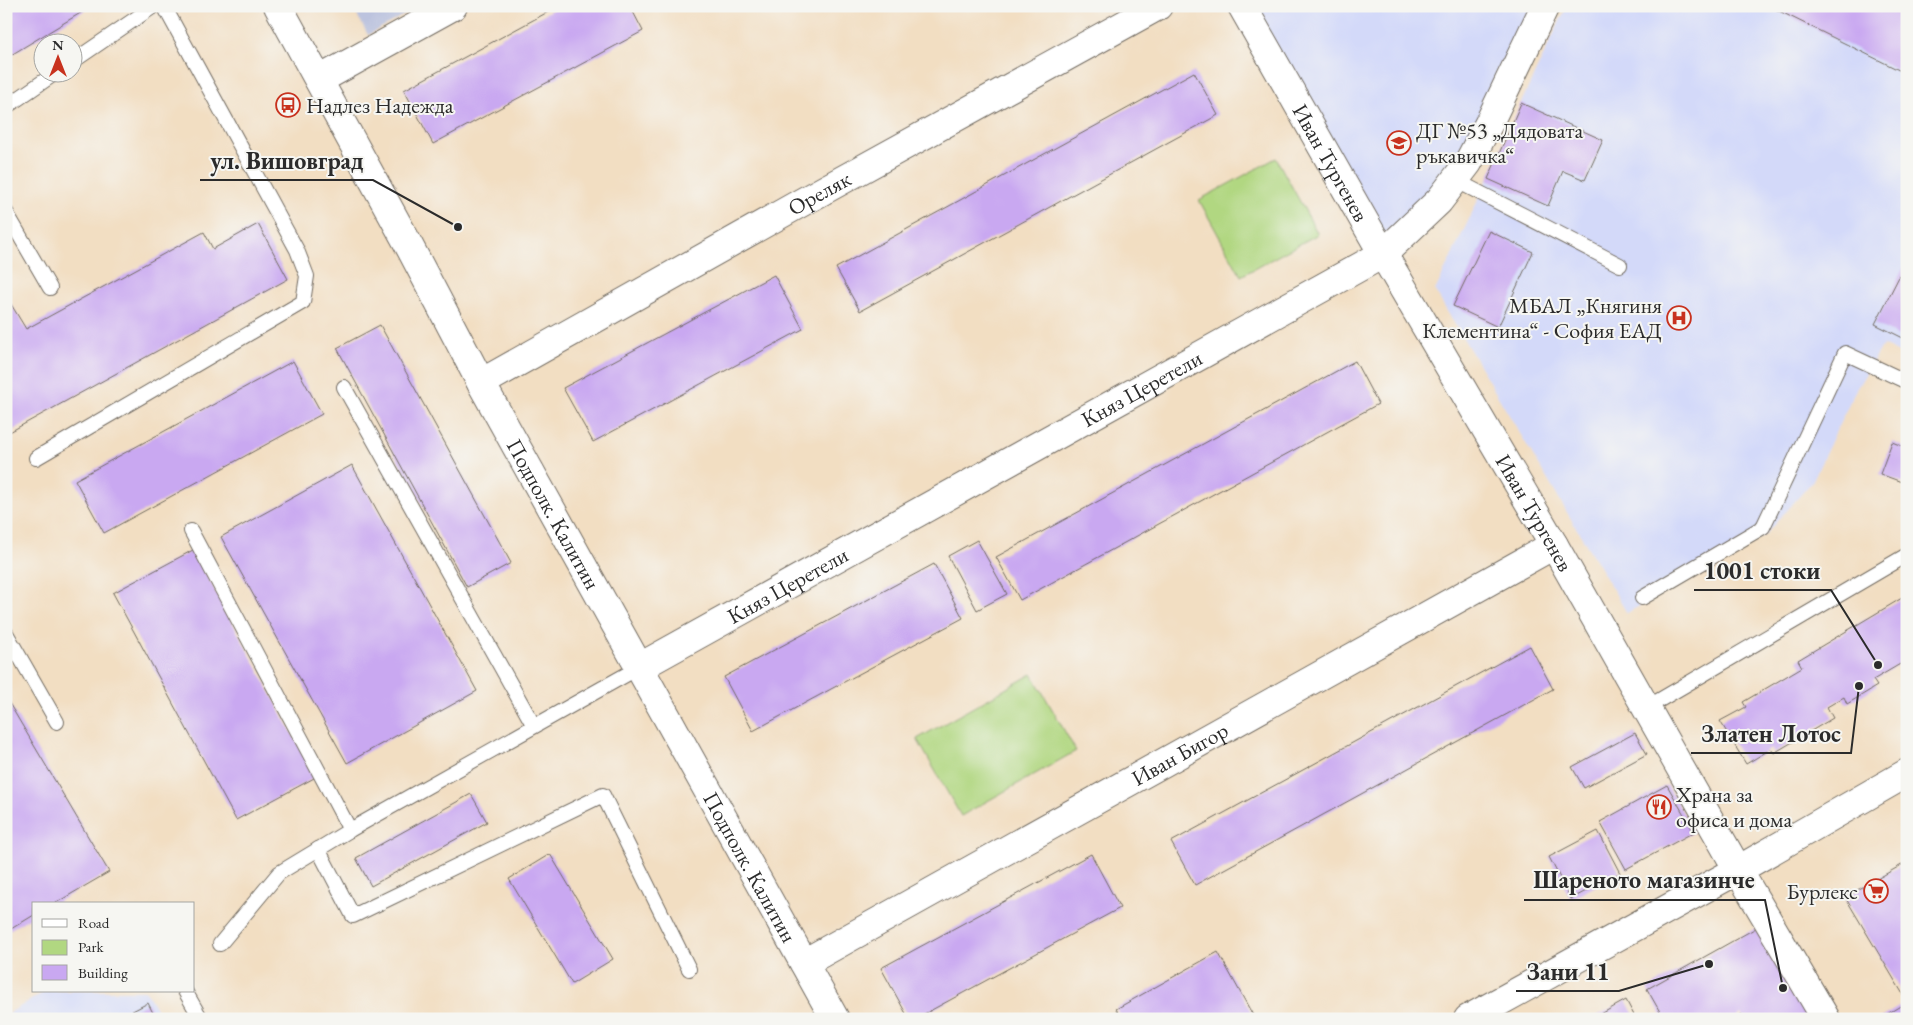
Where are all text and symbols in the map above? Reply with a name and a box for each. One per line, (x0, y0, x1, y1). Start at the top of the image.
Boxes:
north arrow (32, 32, 82, 82)
text: N (52, 36, 64, 54)
place label: Надлез Надежда (306, 91, 454, 120)
bus stop icon: Надлез Надежда (275, 92, 301, 118)
street label: Иван Тургенев (1286, 98, 1376, 227)
place label: ДГ №53 „Дядовата ръкавичка“ (1416, 116, 1583, 170)
school or university icon: ДГ №53 „Дядовата ръкавичка“ (1386, 130, 1412, 156)
callout: ул. Вишовград (200, 141, 373, 180)
text: ул. Вишовград (210, 145, 364, 177)
street label: Ореляк (782, 163, 856, 222)
place label: МБАЛ „Княгиня Клементина“ - София ЕАД (1422, 291, 1662, 345)
hospital icon: МБАЛ „Княгиня Клементина“ - София ЕАД (1666, 305, 1692, 331)
street label: Княз Церетели (1076, 343, 1208, 433)
street label: Подполк. Калитин (500, 433, 607, 594)
street label: Иван Тургенев (1489, 449, 1580, 576)
street label: Княз Церетели (722, 539, 854, 630)
callout: 1001 стоки (1694, 551, 1831, 590)
text: 1001 стоки (1704, 555, 1820, 586)
callout: Златен Лотос (1691, 714, 1851, 753)
street label: Иван Бигор (1126, 715, 1233, 792)
text: Златен Лотос (1701, 718, 1841, 749)
place label: Храна за офиса и дома (1675, 780, 1793, 834)
street label: Подполк. Калитин (697, 786, 804, 947)
restaurant icon: Храна за офиса и дома (1646, 794, 1672, 820)
callout: Шареното магазинче (1524, 861, 1765, 900)
text: Шареното магазинче (1533, 864, 1755, 895)
place label: Бурлекс (1786, 877, 1858, 906)
supermarket icon: Бурлекс (1863, 878, 1889, 904)
legend (32, 902, 195, 992)
text: Road (78, 913, 110, 932)
text: Park (78, 937, 105, 956)
callout: Зани 11 (1516, 952, 1619, 991)
text: Зани 11 (1527, 956, 1609, 987)
text: Building (78, 963, 128, 982)

